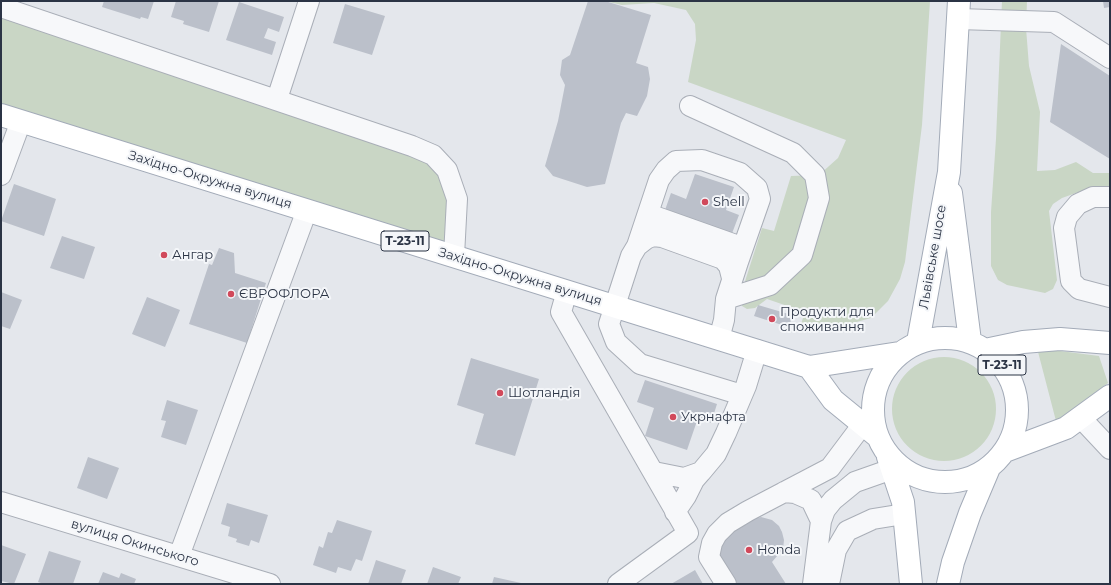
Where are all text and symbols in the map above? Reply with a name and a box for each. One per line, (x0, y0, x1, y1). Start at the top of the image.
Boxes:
street label: Західно-Окружна вулиця (126, 148, 294, 212)
place label: Shell (713, 194, 745, 210)
marker: Shell (700, 197, 710, 207)
street label: Львівське шосе (916, 204, 950, 310)
road number: Т-23-11 (381, 231, 429, 251)
street label: Західно-Окружна вулиця (436, 245, 604, 309)
place label: Ангар (172, 247, 213, 263)
marker: Ангар (159, 250, 169, 260)
place label: ЄВРОФЛОРА (239, 286, 329, 302)
marker: ЄВРОФЛОРА (226, 289, 236, 299)
place label: Продукти для споживання (780, 304, 874, 335)
marker: Продукти для споживання (767, 314, 777, 324)
road number: Т-23-11 (978, 355, 1026, 375)
place label: Шотландія (508, 385, 580, 401)
marker: Шотландія (495, 388, 505, 398)
place label: Укрнафта (681, 409, 746, 425)
marker: Укрнафта (668, 412, 678, 422)
street label: вулиця Окинського (69, 516, 201, 570)
place label: Honda (757, 542, 801, 558)
marker: Honda (744, 545, 754, 555)

